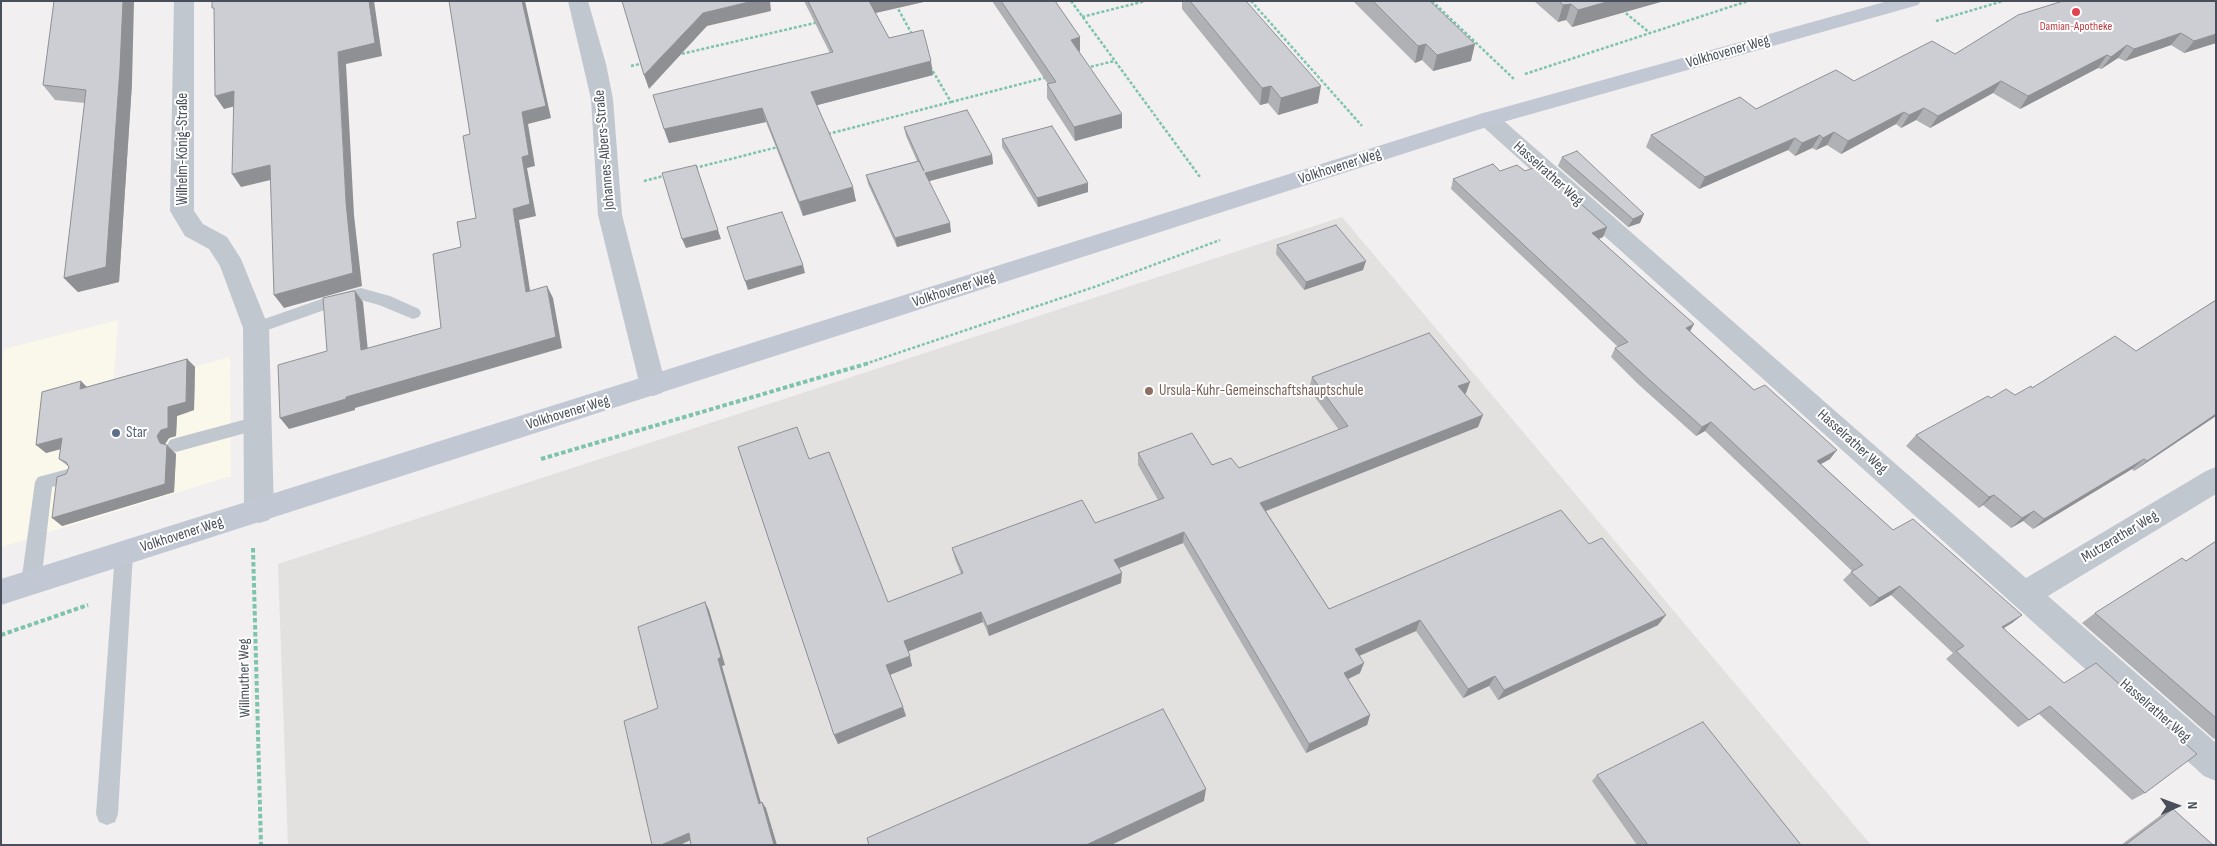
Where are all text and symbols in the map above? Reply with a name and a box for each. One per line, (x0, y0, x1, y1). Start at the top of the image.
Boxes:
marker: Damian-Apotheke (2070, 6, 2082, 18)
place label: Damian-Apotheke (2040, 20, 2112, 34)
street label: Volkhovener Weg (1684, 32, 1772, 72)
street label: Johannes-Albers-Straße (591, 89, 619, 211)
street label: Wilhelm-König-Straße (174, 93, 192, 205)
street label: Hasselrather Weg (1509, 138, 1587, 210)
street label: Volkhovener Weg (1296, 145, 1384, 189)
street label: Volkhovener Weg (910, 268, 998, 312)
place label: Ursula-Kuhr-Gemeinschaftshauptschule (1159, 382, 1363, 400)
marker: Ursula-Kuhr-Gemeinschaftshauptschule (1143, 385, 1155, 397)
street label: Volkhovener Weg (524, 392, 612, 434)
street label: Hasselrather Weg (1813, 406, 1891, 478)
place label: Star (126, 424, 147, 442)
marker: Star (110, 427, 122, 439)
street label: Mutzerather Weg (2078, 507, 2162, 567)
street label: Volkhovener Weg (138, 513, 226, 557)
street label: Willmuther Weg (235, 638, 255, 718)
street label: Hasselrather Weg (2116, 675, 2194, 747)
north arrow (2152, 781, 2202, 831)
text: N (2184, 801, 2201, 809)

